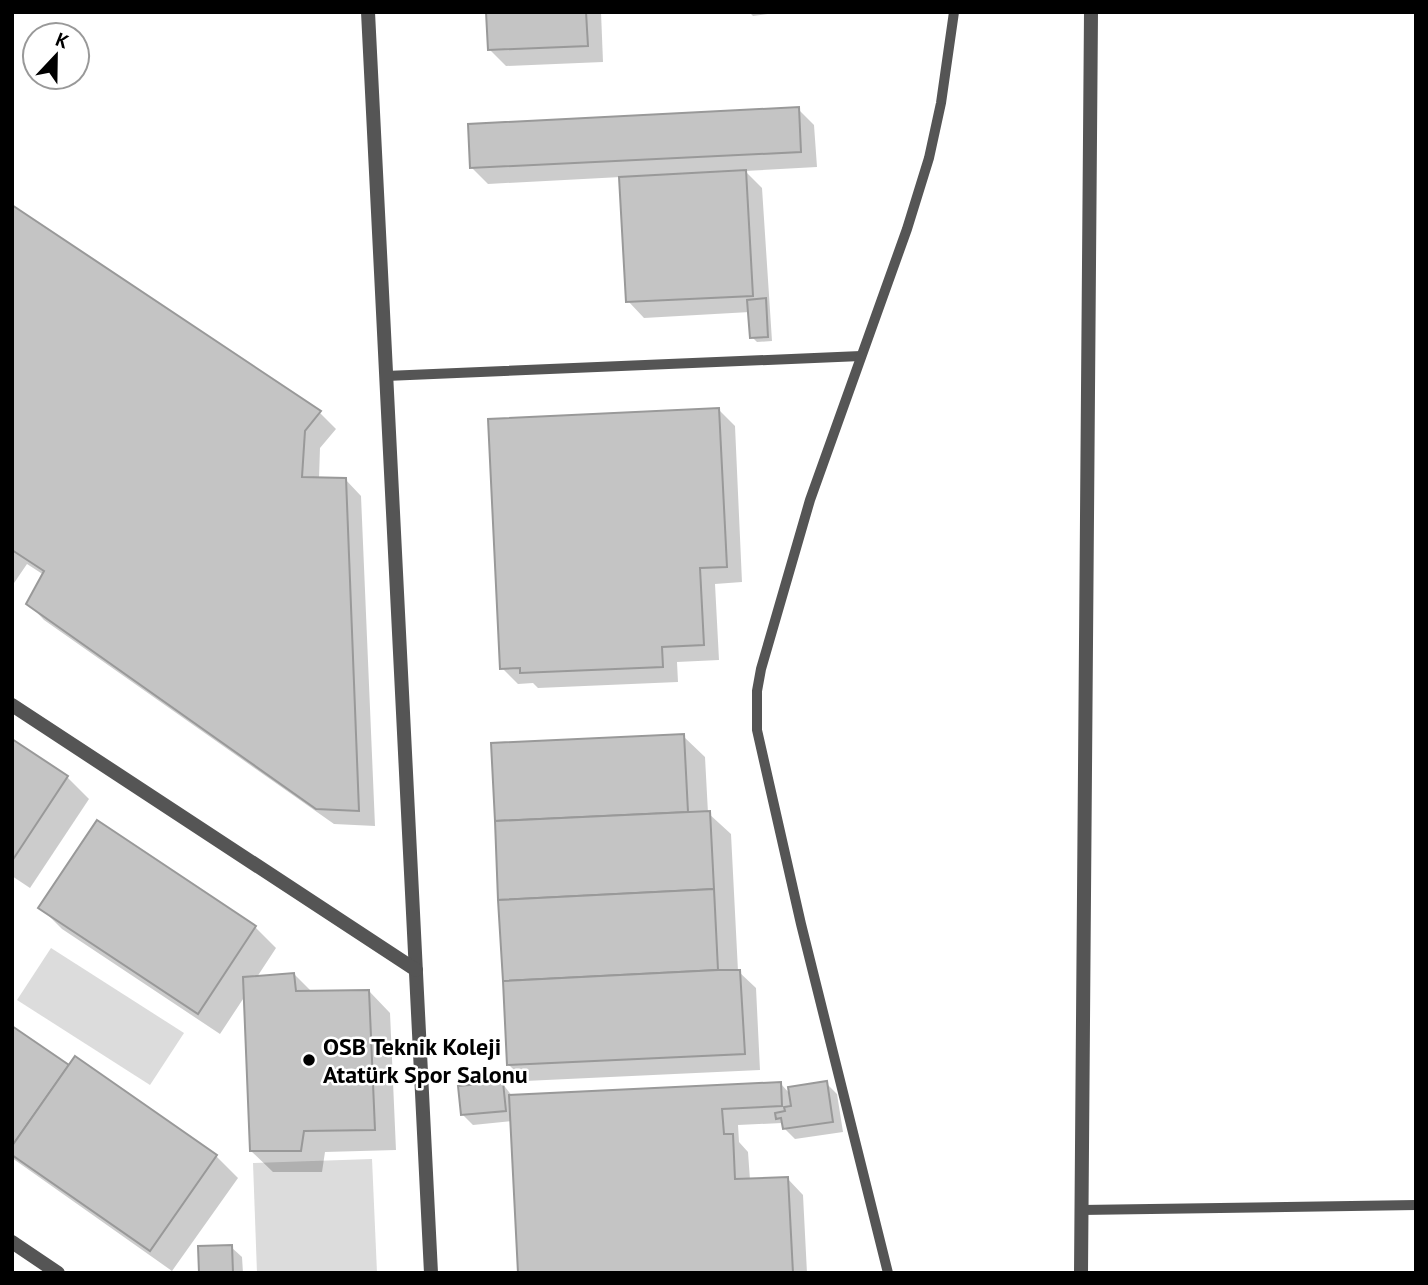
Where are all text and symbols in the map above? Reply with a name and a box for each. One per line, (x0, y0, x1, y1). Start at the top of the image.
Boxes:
north arrow (21, 21, 91, 91)
text: K (52, 27, 73, 54)
place label: OSB Teknik Koleji Atatürk Spor Salonu (323, 1031, 528, 1090)
marker: OSB Teknik Koleji Atatürk Spor Salonu (301, 1052, 317, 1068)

